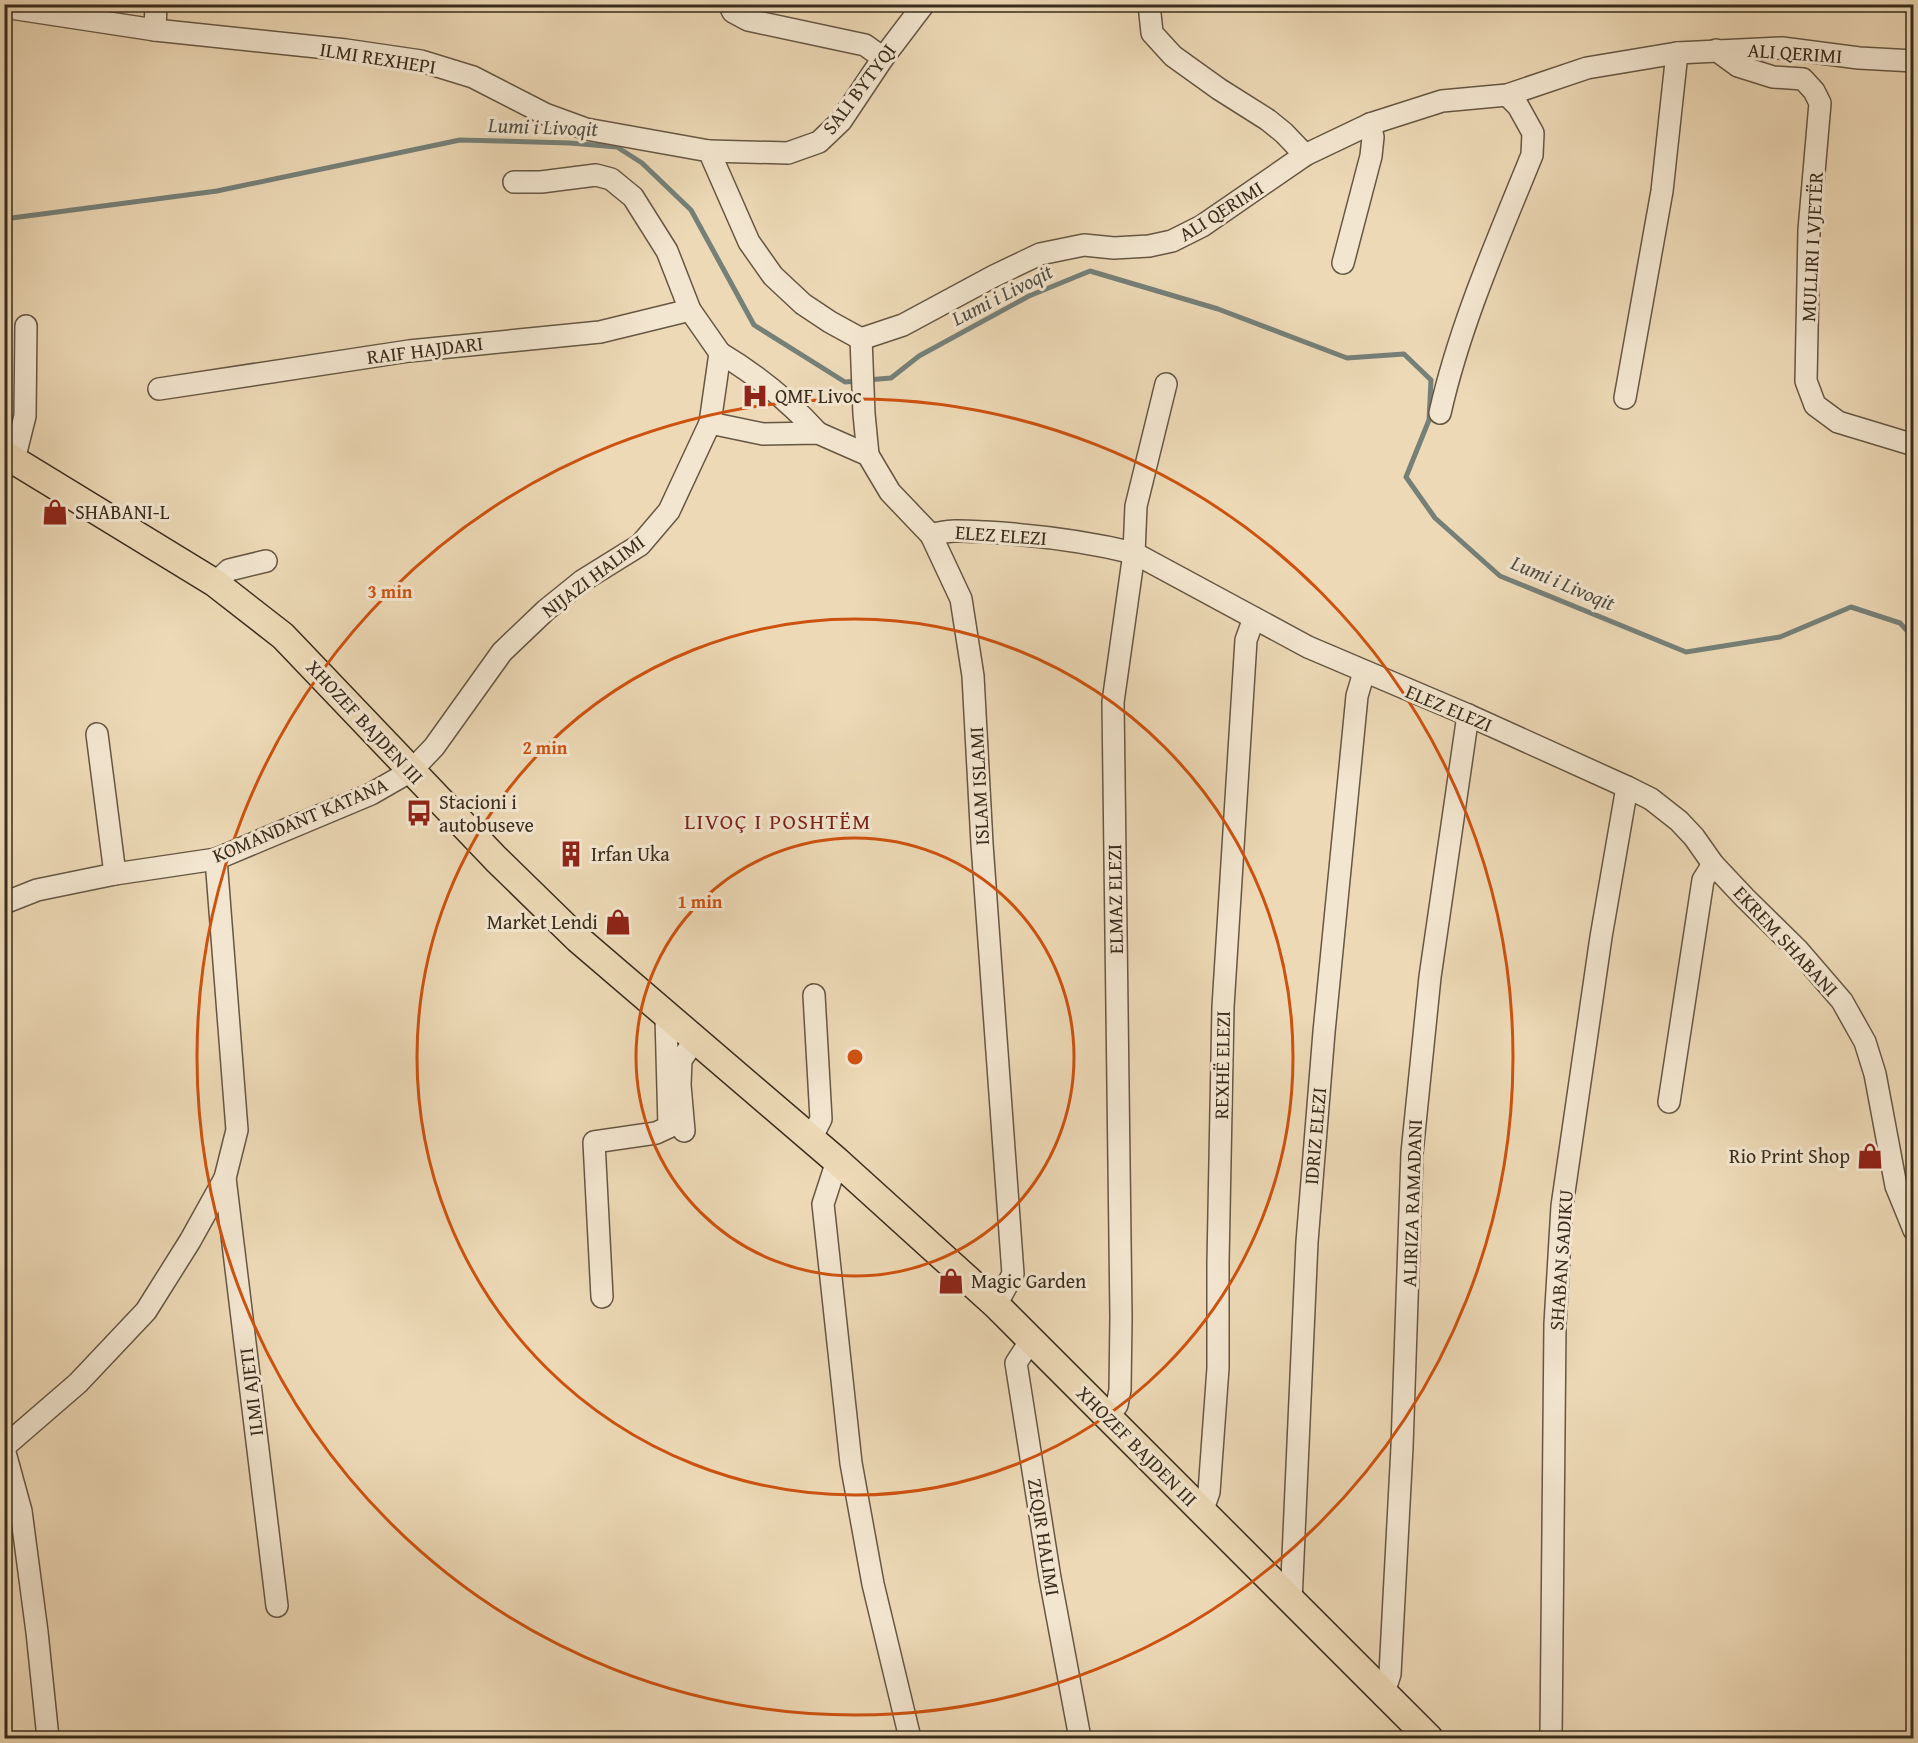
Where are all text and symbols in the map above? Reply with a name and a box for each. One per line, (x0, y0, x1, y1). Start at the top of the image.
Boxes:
street label: ILMI REXHEPI (318, 34, 438, 81)
street label: ALI QERIMI (1747, 35, 1843, 70)
street label: SALI BYTYQI (815, 37, 902, 140)
water label: Lumi i Livoqit (486, 109, 599, 144)
street label: MULLIRI I VJETËR (1793, 171, 1830, 323)
street label: ALI QERIMI (1173, 173, 1269, 248)
water label: Lumi i Livoqit (945, 256, 1058, 334)
street label: RAIF HAJDARI (365, 328, 485, 371)
hospital icon: QMF Livoc (740, 381, 770, 411)
place label: QMF Livoc (775, 381, 862, 410)
shop icon: SHABANI-L (40, 497, 70, 527)
place label: SHABANI-L (75, 497, 170, 526)
street label: ELEZ ELEZI (954, 517, 1048, 552)
street label: NIJAZI HALIMI (535, 527, 650, 624)
water label: Lumi i Livoqit (1506, 546, 1620, 618)
text: 3 min (368, 578, 413, 605)
street label: XHOZEF BAJDEN III (300, 653, 431, 790)
street label: ELEZ ELEZI (1401, 676, 1497, 739)
street label: ISLAM ISLAMI (961, 726, 996, 846)
text: 2 min (523, 734, 568, 761)
street label: KOMANDANT KATANA (208, 770, 392, 870)
place label: Stacioni i autobuseve (439, 787, 534, 839)
bus stop icon: Stacioni i autobuseve (404, 798, 434, 828)
district label: LIVOÇ I POSHTËM (684, 805, 872, 837)
building icon: Irfan Uka (556, 839, 586, 869)
place label: Irfan Uka (591, 839, 670, 868)
street label: ELMAZ ELEZI (1099, 844, 1130, 954)
street label: EKREM SHABANI (1727, 879, 1845, 1003)
text: 1 min (678, 888, 723, 915)
place label: Market Lendi (487, 907, 598, 936)
shop icon: Market Lendi (603, 907, 633, 937)
street label: REXHË ELEZI (1206, 1010, 1237, 1120)
centre of rings (845, 1047, 865, 1067)
street label: IDRIZ ELEZI (1296, 1086, 1333, 1186)
street label: ALIRIZA RAMADANI (1394, 1119, 1429, 1287)
place label: Rio Print Shop (1729, 1141, 1850, 1170)
shop icon: Rio Print Shop (1855, 1141, 1885, 1171)
street label: SHABAN SADIKU (1541, 1188, 1580, 1331)
shop icon: Magic Garden (936, 1266, 966, 1296)
place label: Magic Garden (971, 1266, 1086, 1295)
street label: ILMI AJETI (231, 1346, 270, 1438)
street label: XHOZEF BAJDEN III (1070, 1379, 1204, 1513)
street label: ZEQIR HALIMI (1021, 1476, 1068, 1598)

